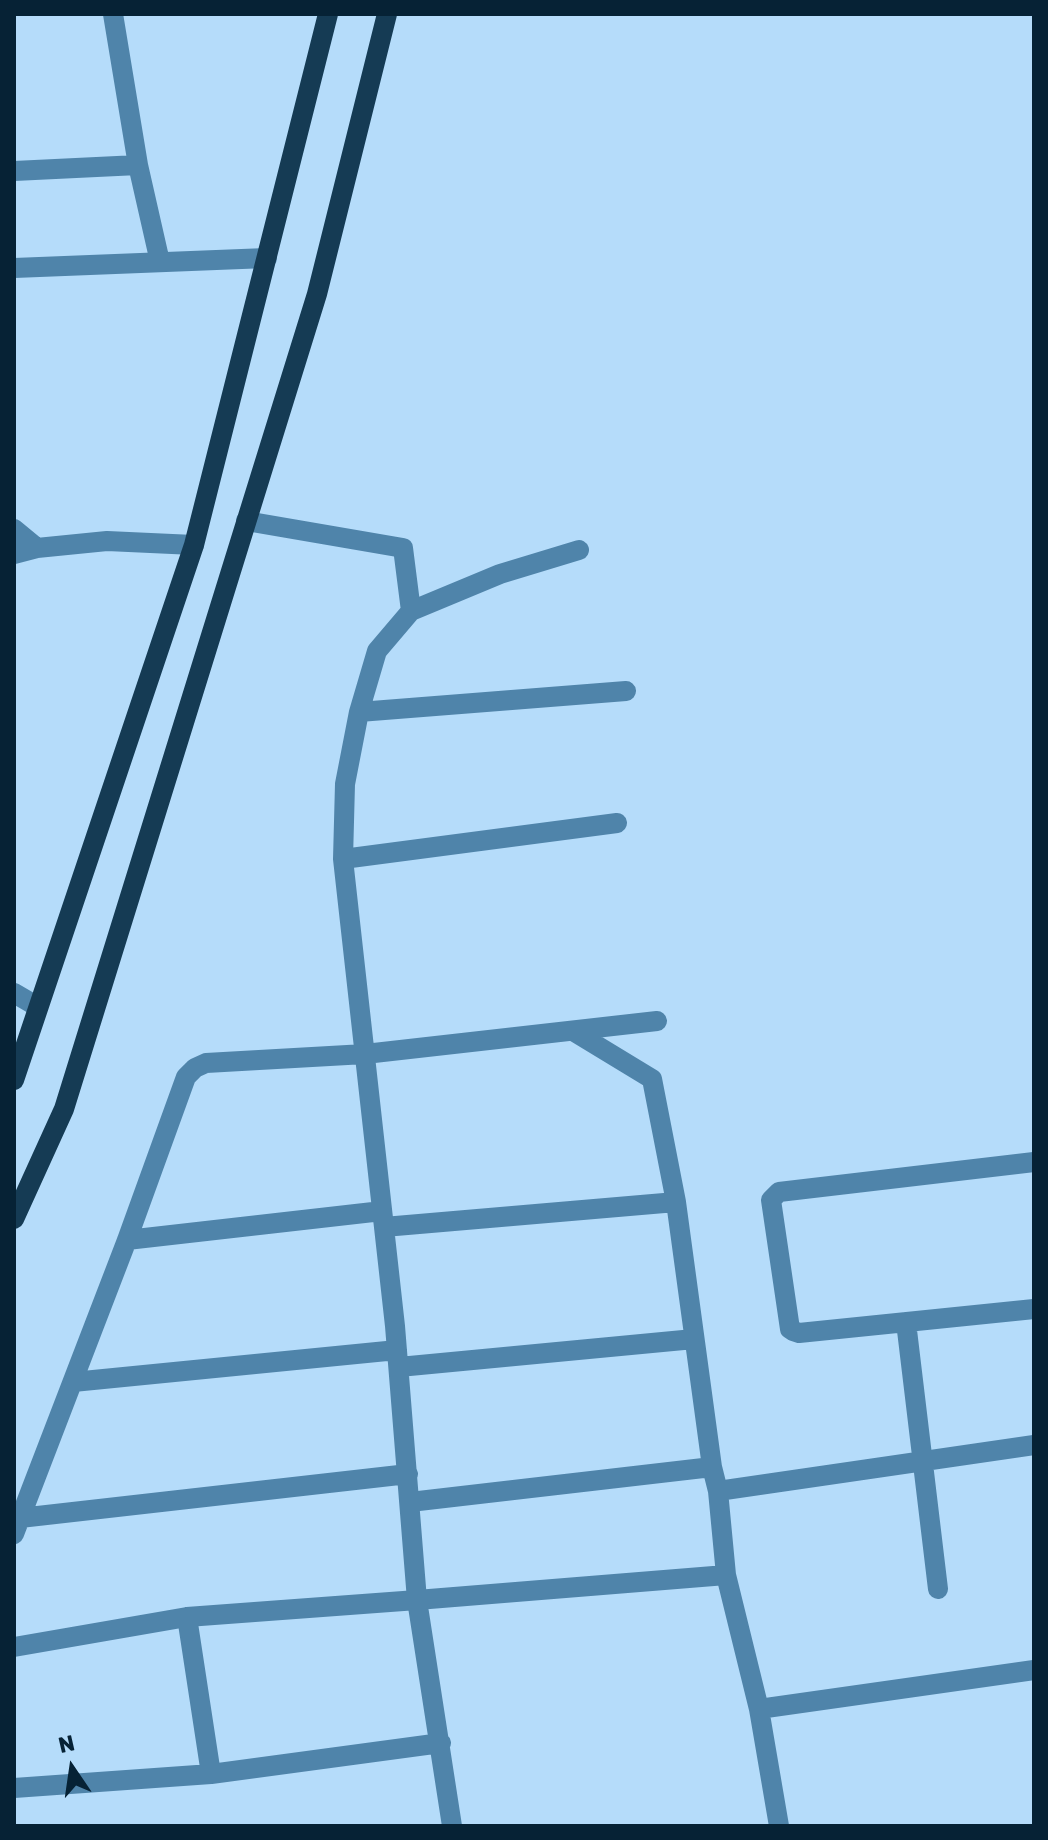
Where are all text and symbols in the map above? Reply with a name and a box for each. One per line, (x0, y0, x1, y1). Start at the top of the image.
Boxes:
north arrow (32, 1728, 112, 1808)
text: N (56, 1729, 77, 1759)

